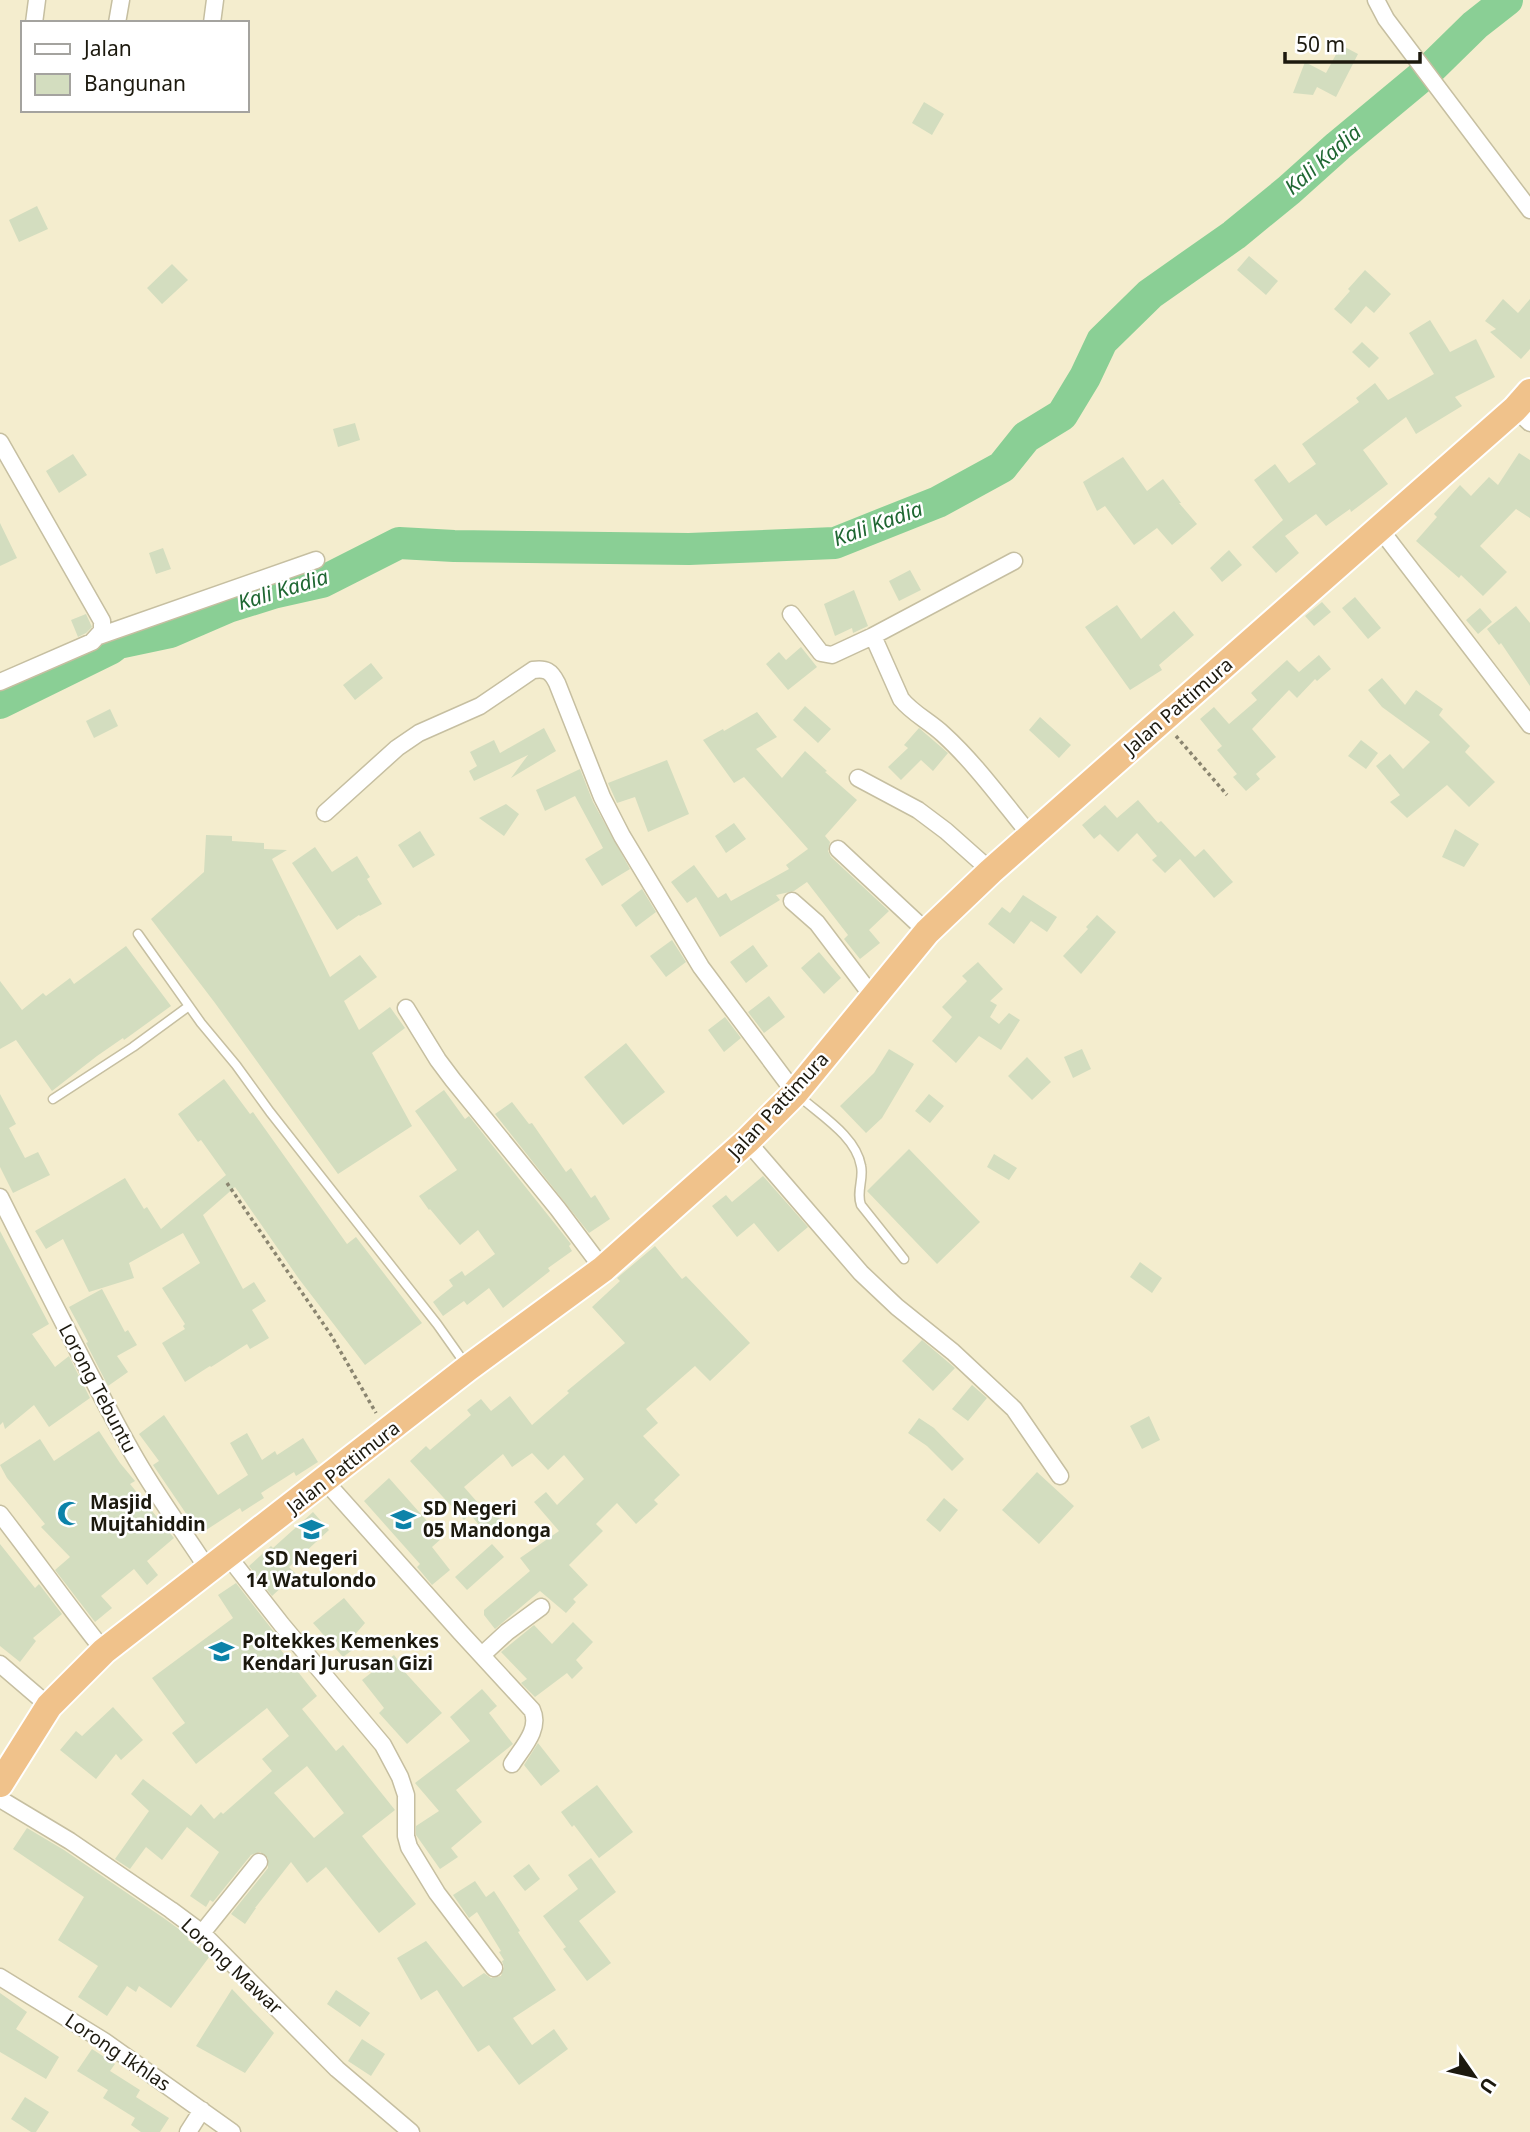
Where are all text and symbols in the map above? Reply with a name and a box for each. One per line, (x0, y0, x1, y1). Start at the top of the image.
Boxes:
legend (21, 21, 248, 112)
scale bar (1285, 21, 1420, 65)
text: 50 m (1296, 30, 1345, 58)
text: Jalan (82, 34, 132, 62)
text: Bangunan (84, 69, 186, 97)
water label: Kali Kadia (1278, 118, 1367, 200)
water label: Kali Kadia (829, 494, 926, 552)
water label: Kali Kadia (234, 562, 331, 616)
street label: Jalan Pattimura (1116, 651, 1238, 762)
street label: Jalan Pattimura (721, 1046, 834, 1165)
street label: Lorong Tebuntu (53, 1319, 143, 1457)
street label: Jalan Pattimura (280, 1415, 405, 1520)
place label: Masjid Mujtahiddin (90, 1489, 206, 1537)
place label: SD Negeri 05 Mandonga (423, 1495, 551, 1543)
mosque icon: Masjid Mujtahiddin (56, 1499, 84, 1527)
school or university icon: SD Negeri 05 Mandonga (389, 1505, 417, 1533)
school or university icon: SD Negeri 14 Watulondo (297, 1516, 325, 1544)
place label: SD Negeri 14 Watulondo (246, 1545, 376, 1593)
place label: Poltekkes Kemenkes Kendari Jurusan Gizi (242, 1628, 439, 1676)
school or university icon: Poltekkes Kemenkes Kendari Jurusan Gizi (208, 1638, 236, 1666)
street label: Lorong Mawar (176, 1912, 289, 2020)
street label: Lorong Ikhlas (60, 2007, 176, 2097)
north arrow (1439, 2041, 1509, 2111)
text: U (1473, 2072, 1503, 2099)

